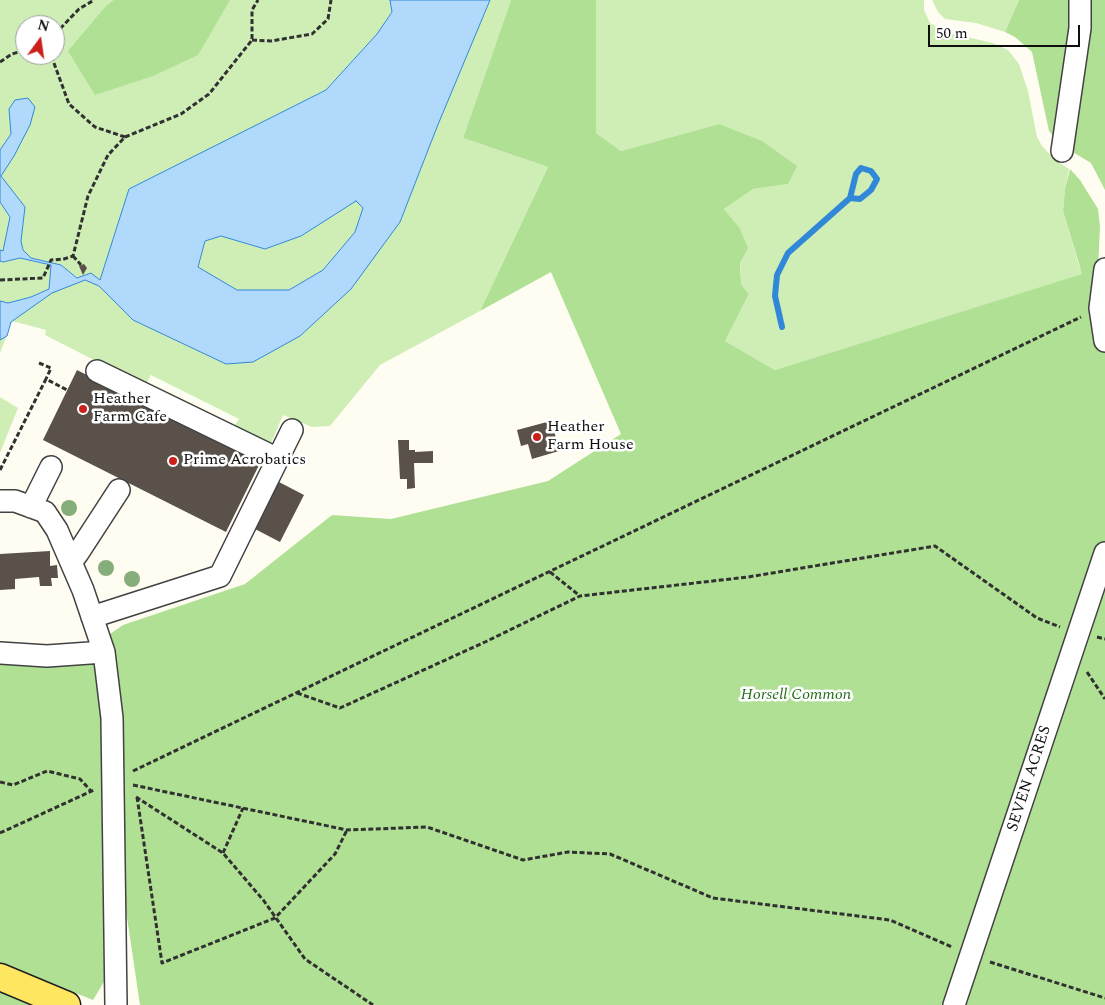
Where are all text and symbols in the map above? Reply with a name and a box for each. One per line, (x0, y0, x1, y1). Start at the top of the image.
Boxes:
text: N (35, 14, 52, 38)
north arrow (15, 15, 65, 65)
scale bar (930, 15, 1082, 47)
text: 50 m (936, 22, 968, 45)
place label: Heather Farm Cafe (93, 390, 167, 428)
marker: Heather Farm Cafe (77, 403, 89, 415)
place label: Heather Farm House (547, 418, 634, 456)
marker: Heather Farm House (531, 431, 543, 443)
place label: Prime Acrobatics (183, 451, 306, 471)
marker: Prime Acrobatics (167, 455, 179, 467)
park label: Horsell Common (741, 686, 851, 706)
street label: SEVEN ACRES (1004, 724, 1056, 834)

